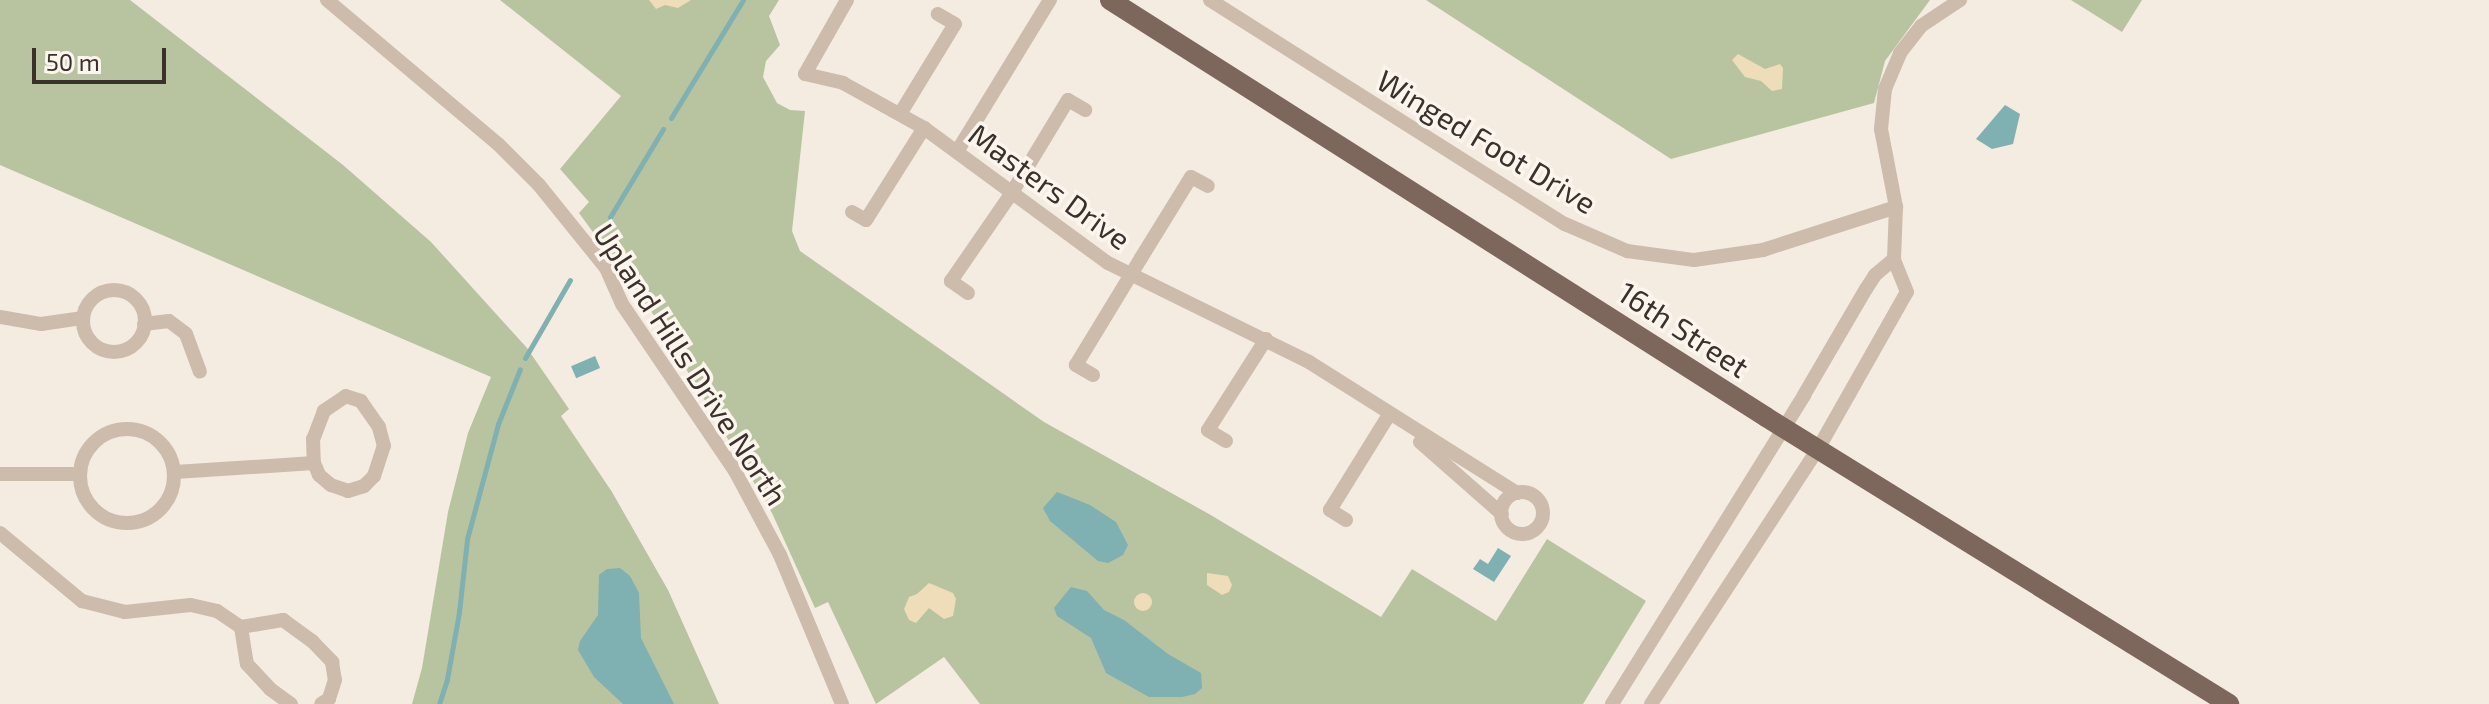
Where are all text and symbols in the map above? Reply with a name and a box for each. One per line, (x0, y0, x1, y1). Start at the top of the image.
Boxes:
scale bar (36, 32, 170, 82)
text: 50 m (46, 47, 100, 76)
street label: Winged Foot Drive (1371, 61, 1603, 221)
street label: Masters Drive (962, 115, 1138, 257)
street label: Upland Hills Drive North (587, 217, 795, 511)
street label: 16th Street (1612, 274, 1756, 384)

